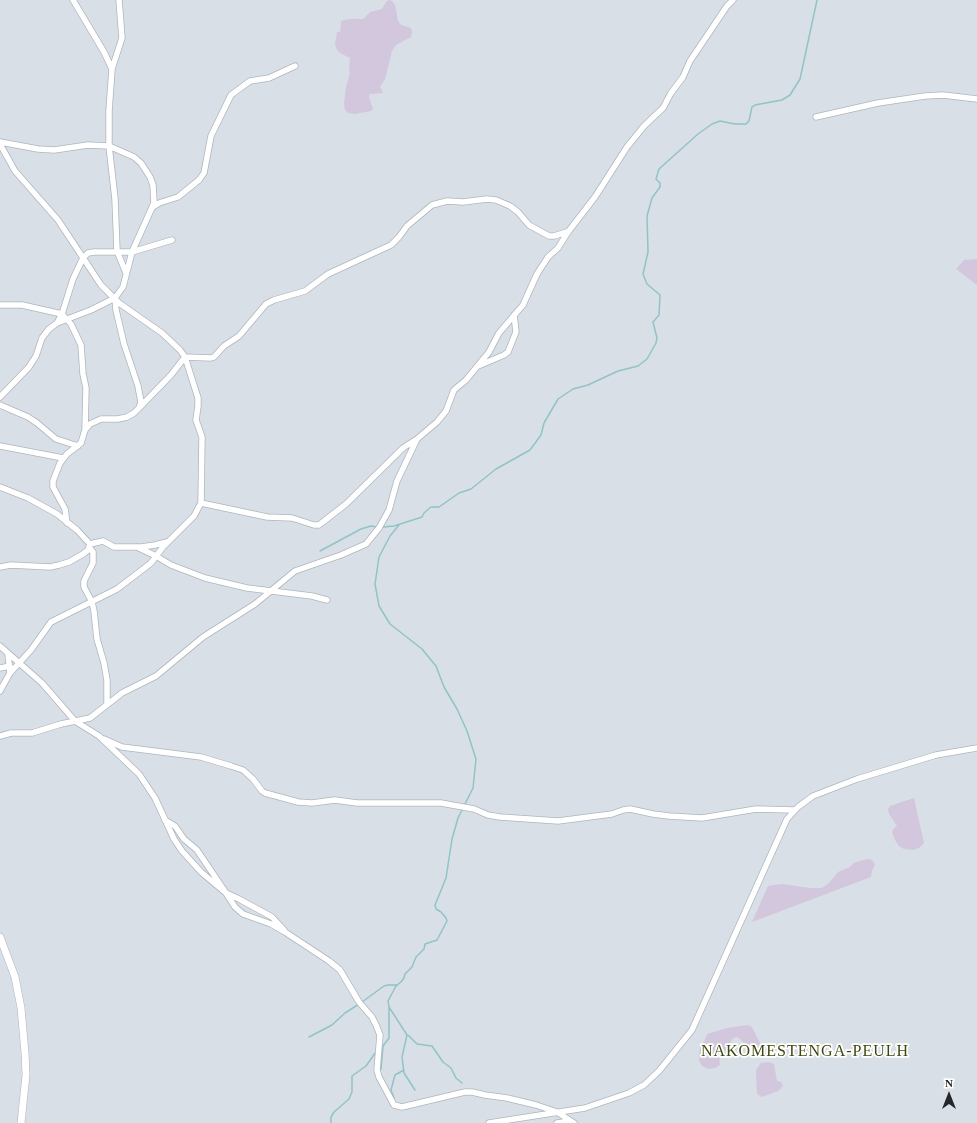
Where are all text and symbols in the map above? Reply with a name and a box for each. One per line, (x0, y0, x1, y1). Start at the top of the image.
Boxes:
district label: NAKOMESTENGA-PEULH (701, 1042, 909, 1062)
north arrow (929, 1075, 969, 1115)
text: N (945, 1077, 953, 1089)

